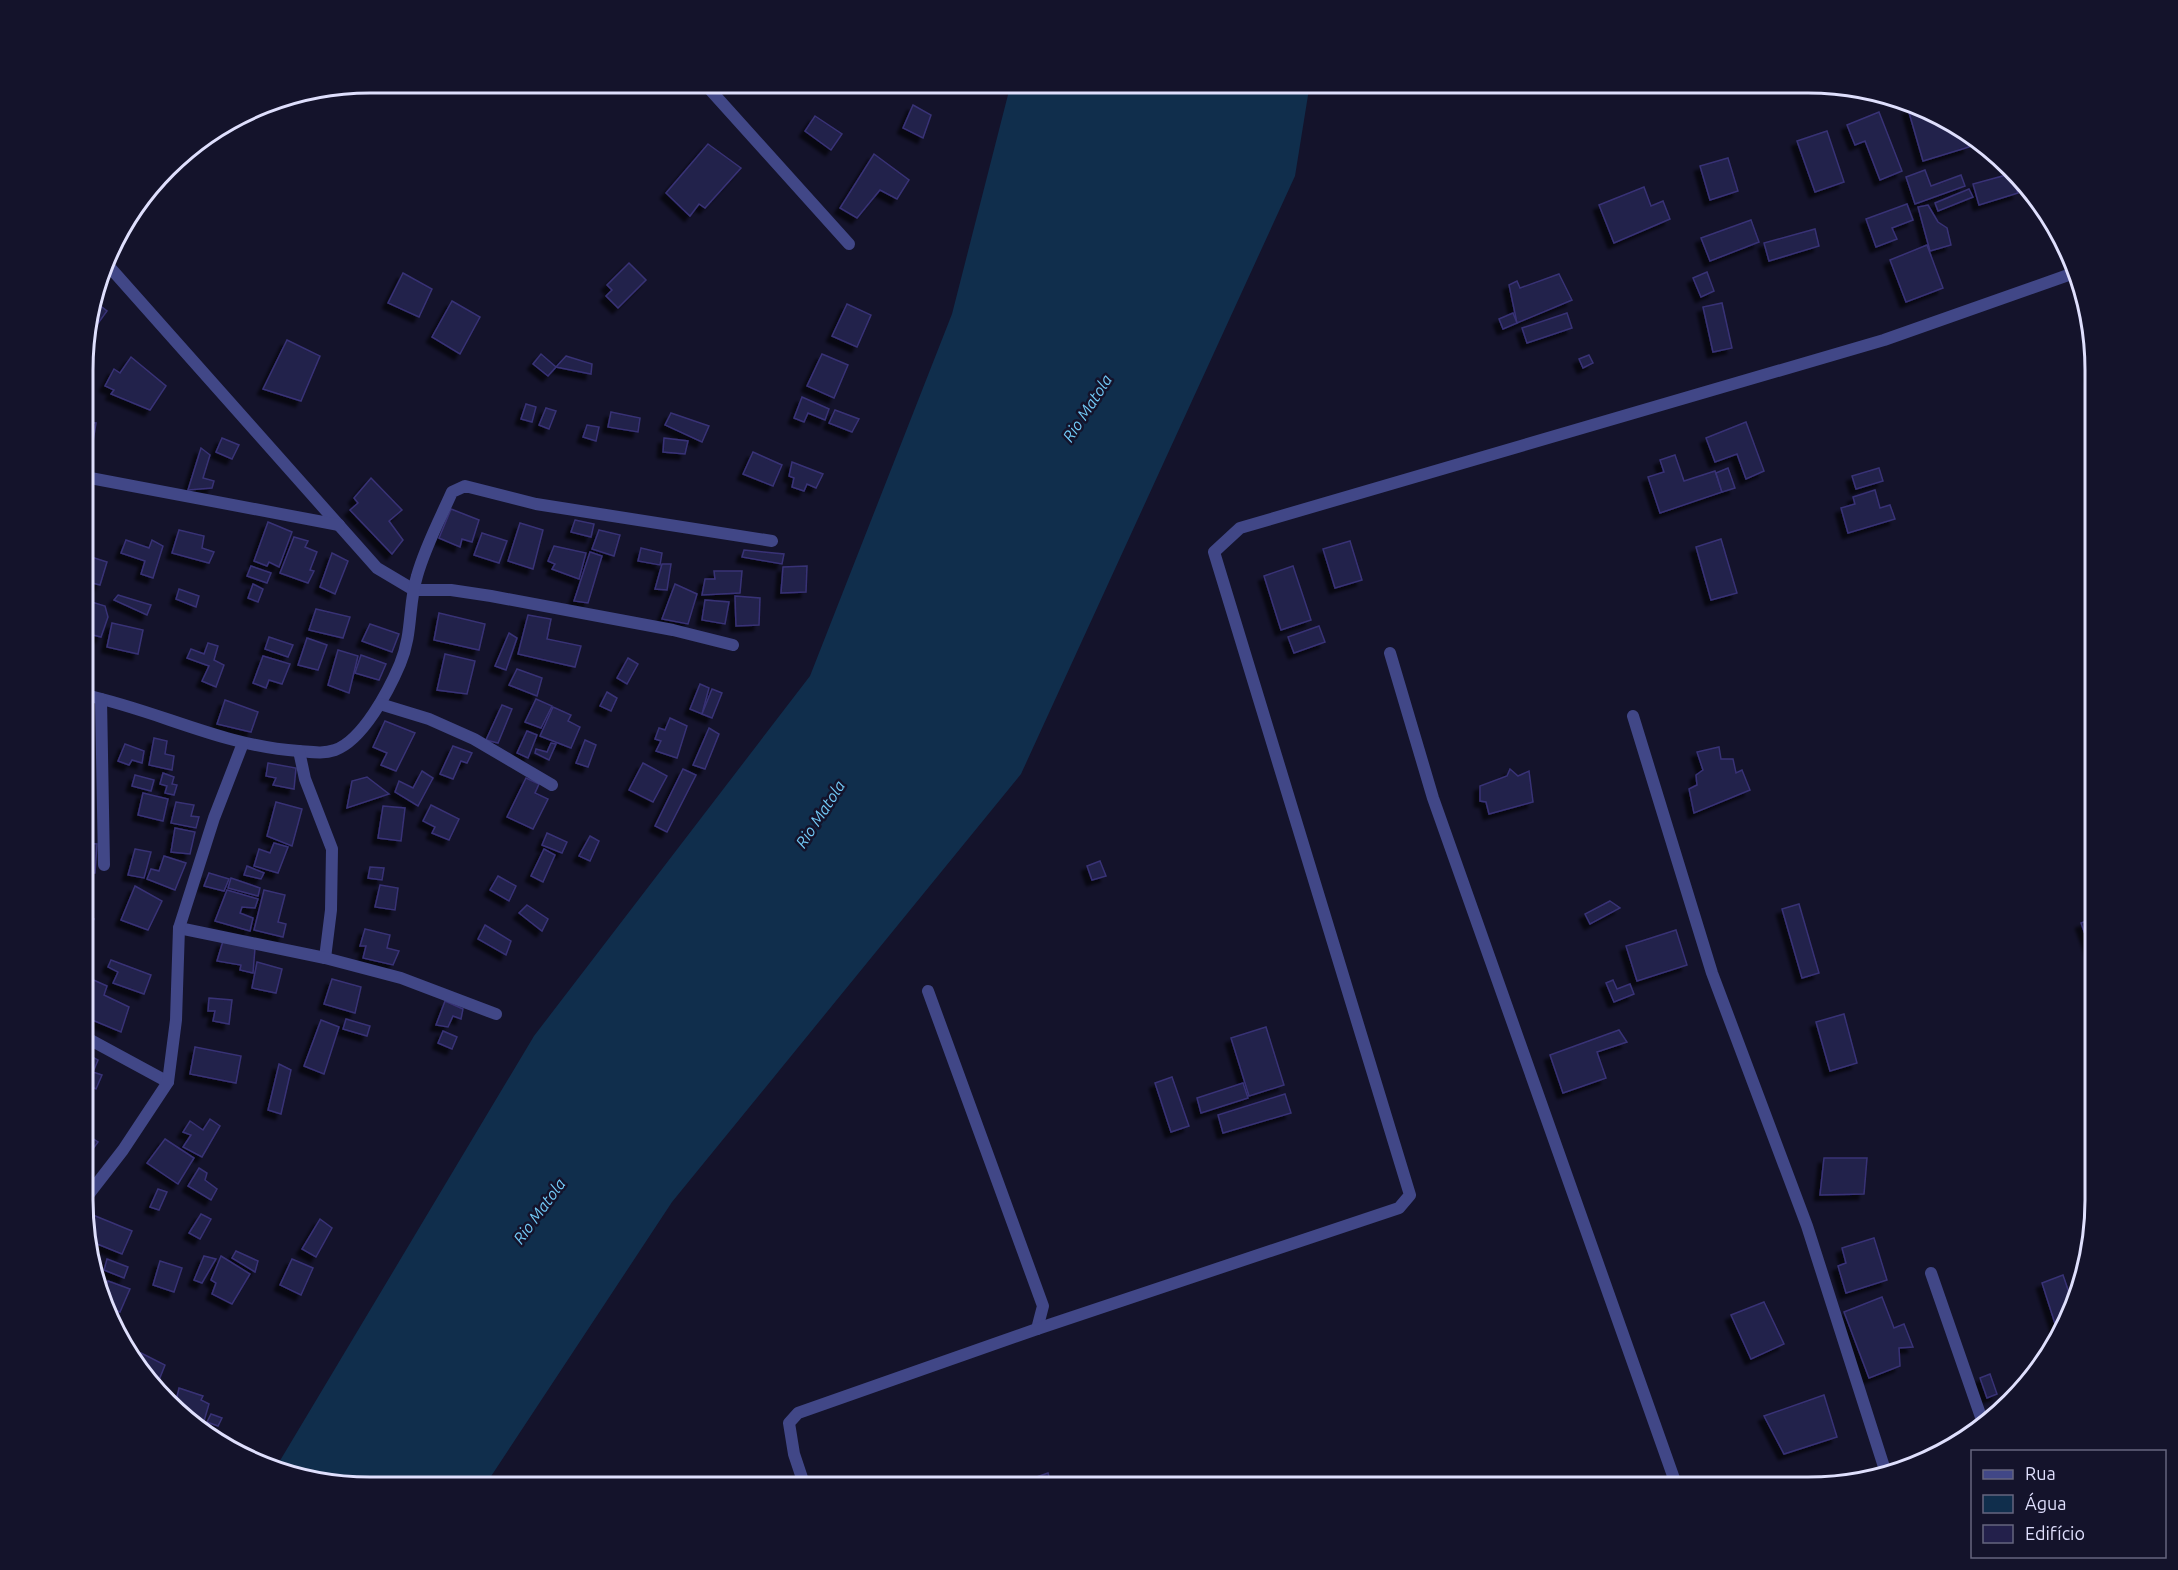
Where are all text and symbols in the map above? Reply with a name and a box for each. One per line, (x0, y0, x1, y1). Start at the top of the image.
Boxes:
water label: Rio Matola (1059, 371, 1115, 445)
water label: Rio Matola (792, 777, 848, 851)
water label: Rio Matola (509, 1175, 569, 1247)
legend (1971, 1450, 2166, 1558)
text: Rua (2025, 1463, 2056, 1483)
text: Água (2025, 1492, 2067, 1513)
text: Edifício (2025, 1523, 2085, 1543)

